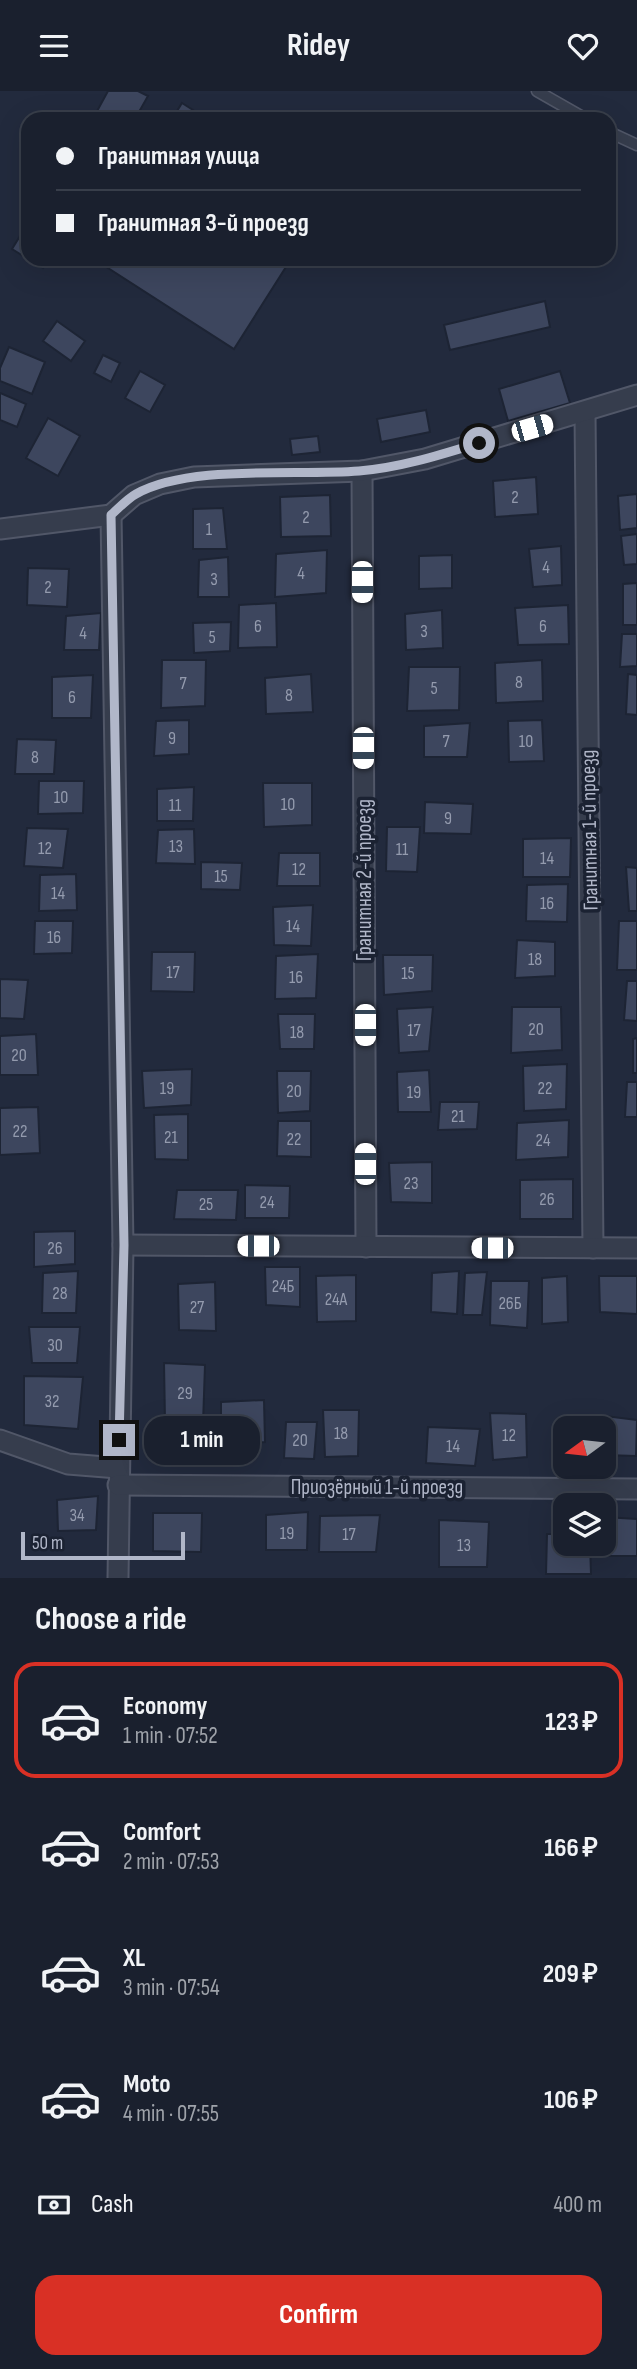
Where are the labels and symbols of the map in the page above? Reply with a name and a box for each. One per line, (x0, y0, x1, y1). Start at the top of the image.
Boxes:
car (509, 412, 556, 444)
route start (463, 427, 495, 459)
house number: 2 (511, 487, 519, 508)
house number: 2 (302, 507, 310, 528)
house number: 1 (206, 519, 213, 540)
house number: 4 (542, 557, 550, 578)
car (352, 561, 373, 603)
house number: 4 (297, 563, 305, 584)
house number: 3 (210, 569, 218, 590)
house number: 2 (44, 577, 52, 598)
house number: 6 (254, 616, 262, 637)
house number: 6 (539, 616, 547, 637)
house number: 3 (420, 621, 428, 642)
house number: 4 (79, 623, 87, 644)
house number: 5 (208, 627, 216, 648)
house number: 8 (515, 672, 523, 693)
house number: 7 (179, 673, 187, 694)
house number: 5 (430, 678, 438, 699)
house number: 8 (285, 685, 293, 706)
house number: 6 (68, 687, 76, 708)
car (353, 727, 374, 769)
house number: 9 (168, 728, 176, 749)
house number: 7 (442, 731, 450, 752)
house number: 10 (519, 731, 533, 752)
house number: 8 (31, 747, 39, 768)
street label: Гранитная 1-й проезд (576, 749, 603, 911)
house number: 10 (54, 787, 68, 808)
house number: 10 (281, 794, 295, 815)
house number: 11 (169, 795, 182, 816)
street label: Гранитная 2-й проезд (352, 799, 377, 961)
house number: 9 (444, 808, 452, 829)
house number: 13 (169, 836, 183, 857)
house number: 12 (38, 838, 52, 859)
house number: 11 (396, 839, 409, 860)
house number: 14 (540, 848, 554, 869)
house number: 12 (292, 859, 306, 880)
house number: 15 (214, 866, 228, 887)
house number: 14 (51, 883, 65, 904)
house number: 16 (540, 893, 554, 914)
house number: 14 (286, 916, 300, 937)
house number: 16 (47, 927, 61, 948)
house number: 18 (528, 949, 542, 970)
house number: 17 (166, 962, 181, 983)
house number: 15 (401, 963, 415, 984)
house number: 16 (289, 967, 303, 988)
car (355, 1004, 376, 1046)
house number: 20 (528, 1019, 544, 1040)
house number: 17 (407, 1020, 422, 1041)
house number: 18 (290, 1022, 304, 1043)
house number: 20 (11, 1045, 27, 1066)
house number: 19 (160, 1078, 174, 1099)
house number: 22 (538, 1078, 552, 1099)
house number: 20 (286, 1081, 302, 1102)
house number: 19 (407, 1082, 421, 1103)
house number: 21 (451, 1106, 466, 1127)
house number: 22 (13, 1121, 27, 1142)
house number: 21 (164, 1127, 179, 1148)
house number: 22 (287, 1129, 301, 1150)
house number: 24 (536, 1130, 551, 1151)
car (355, 1143, 376, 1185)
house number: 23 (404, 1173, 419, 1194)
house number: 26 (539, 1189, 555, 1210)
house number: 24 (260, 1192, 275, 1213)
house number: 25 (199, 1194, 213, 1215)
car (238, 1236, 280, 1257)
house number: 26 (47, 1238, 63, 1259)
car (472, 1238, 514, 1259)
house number: 24Б (272, 1276, 294, 1297)
house number: 28 (52, 1283, 68, 1304)
house number: 24А (325, 1289, 348, 1310)
house number: 26Б (498, 1293, 522, 1314)
house number: 27 (190, 1297, 205, 1318)
house number: 30 (47, 1335, 63, 1356)
house number: 29 (177, 1383, 193, 1404)
house number: 32 (45, 1391, 59, 1412)
callout: 1 min (144, 1415, 259, 1465)
north arrow (553, 1416, 616, 1479)
house number: 18 (334, 1423, 348, 1444)
route end (103, 1424, 135, 1456)
house number: 12 (502, 1425, 516, 1446)
house number: 20 (292, 1430, 308, 1451)
house number: 14 (446, 1436, 460, 1457)
street label: Приозёрный 1-й проезд (291, 1475, 463, 1500)
house number: 34 (69, 1505, 85, 1526)
house number: 19 (280, 1523, 294, 1544)
house number: 17 (342, 1524, 357, 1545)
scale bar (21, 1529, 186, 1561)
house number: 13 (457, 1535, 471, 1556)

